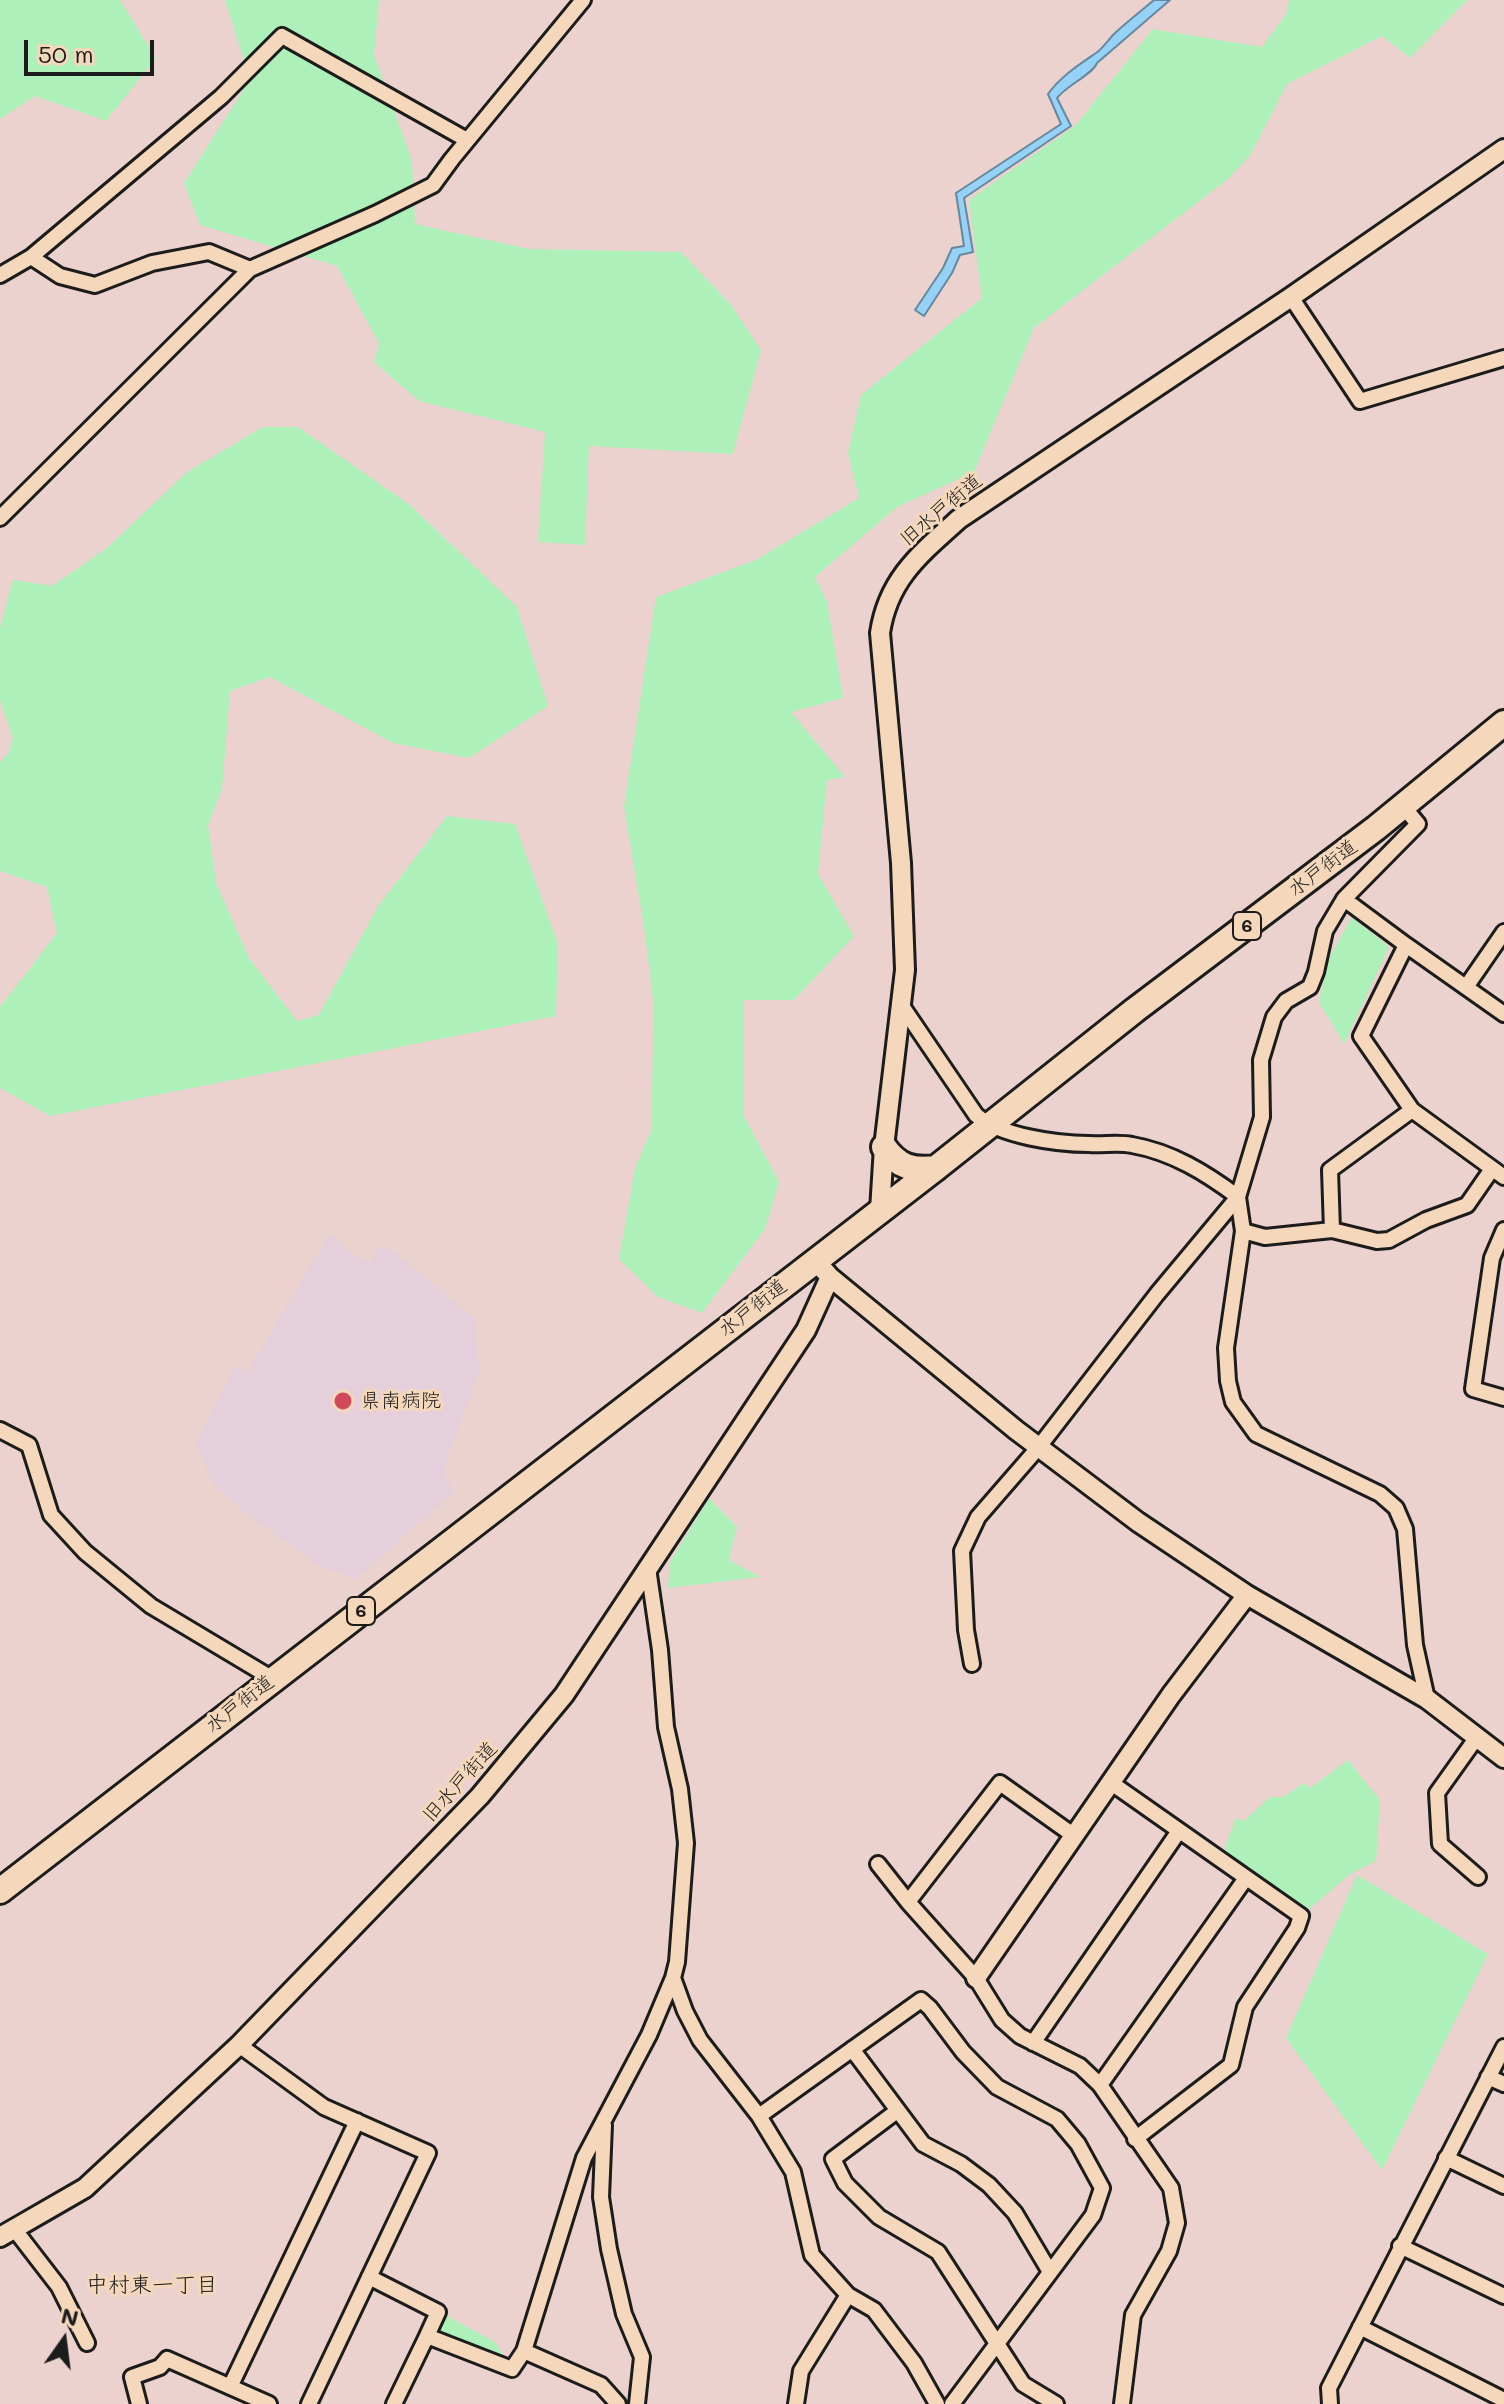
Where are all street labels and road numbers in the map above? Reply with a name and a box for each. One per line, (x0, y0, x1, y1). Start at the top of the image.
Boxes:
street label: 旧水戸街道 (895, 469, 987, 551)
street label: 水戸街道 (1284, 834, 1362, 902)
road number: 6 (1233, 912, 1261, 940)
street label: 水戸街道 (714, 1274, 792, 1342)
road number: 6 (347, 1597, 375, 1625)
street label: 水戸街道 (201, 1670, 279, 1738)
street label: 旧水戸街道 (418, 1737, 502, 1827)

